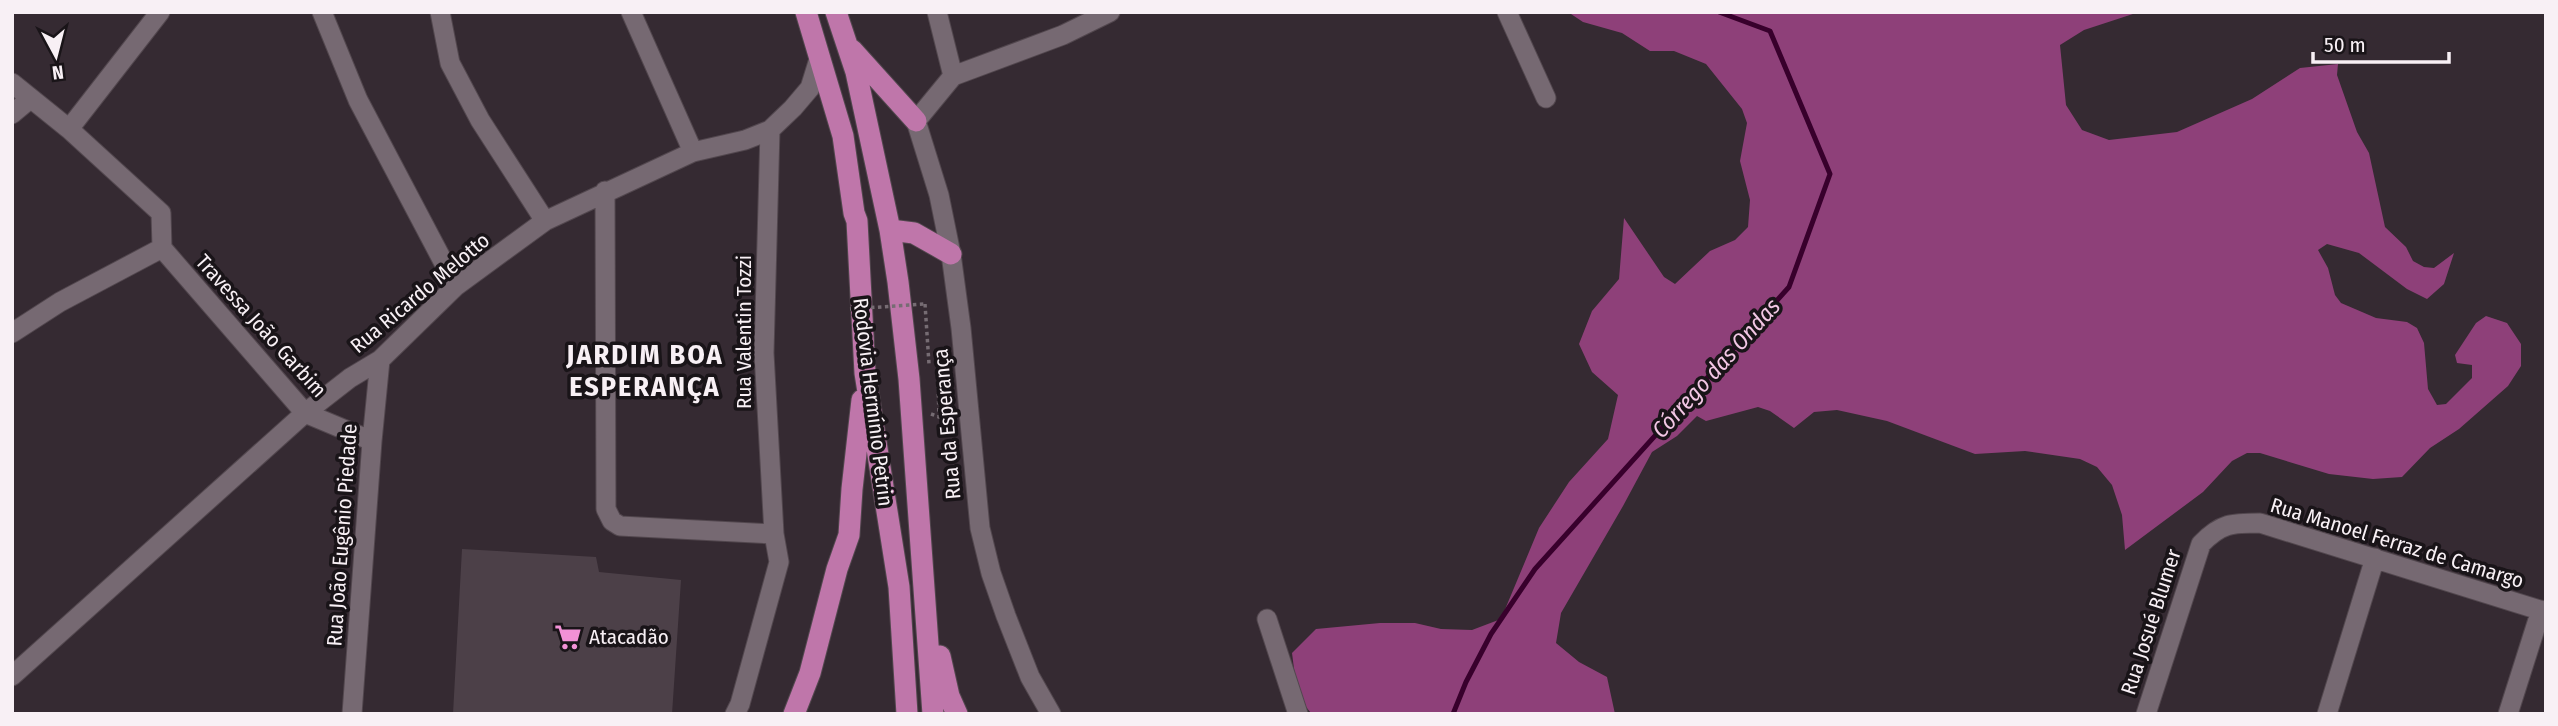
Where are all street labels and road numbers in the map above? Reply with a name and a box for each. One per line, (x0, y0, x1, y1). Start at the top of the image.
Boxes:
street label: Rua Ricardo Melotto (345, 227, 495, 359)
street label: Travessa João Garbim (190, 249, 332, 403)
street label: Rua Valentin Tozzi (731, 255, 757, 409)
street label: Rodovia Hermínio Petrin (847, 296, 899, 508)
street label: Rua da Esperança (927, 347, 967, 501)
street label: Rua João Eugênio Piedade (321, 423, 363, 647)
street label: Rua Manoel Ferraz de Camargo (2267, 492, 2527, 594)
street label: Rua Josué Blumer (2115, 545, 2187, 698)

